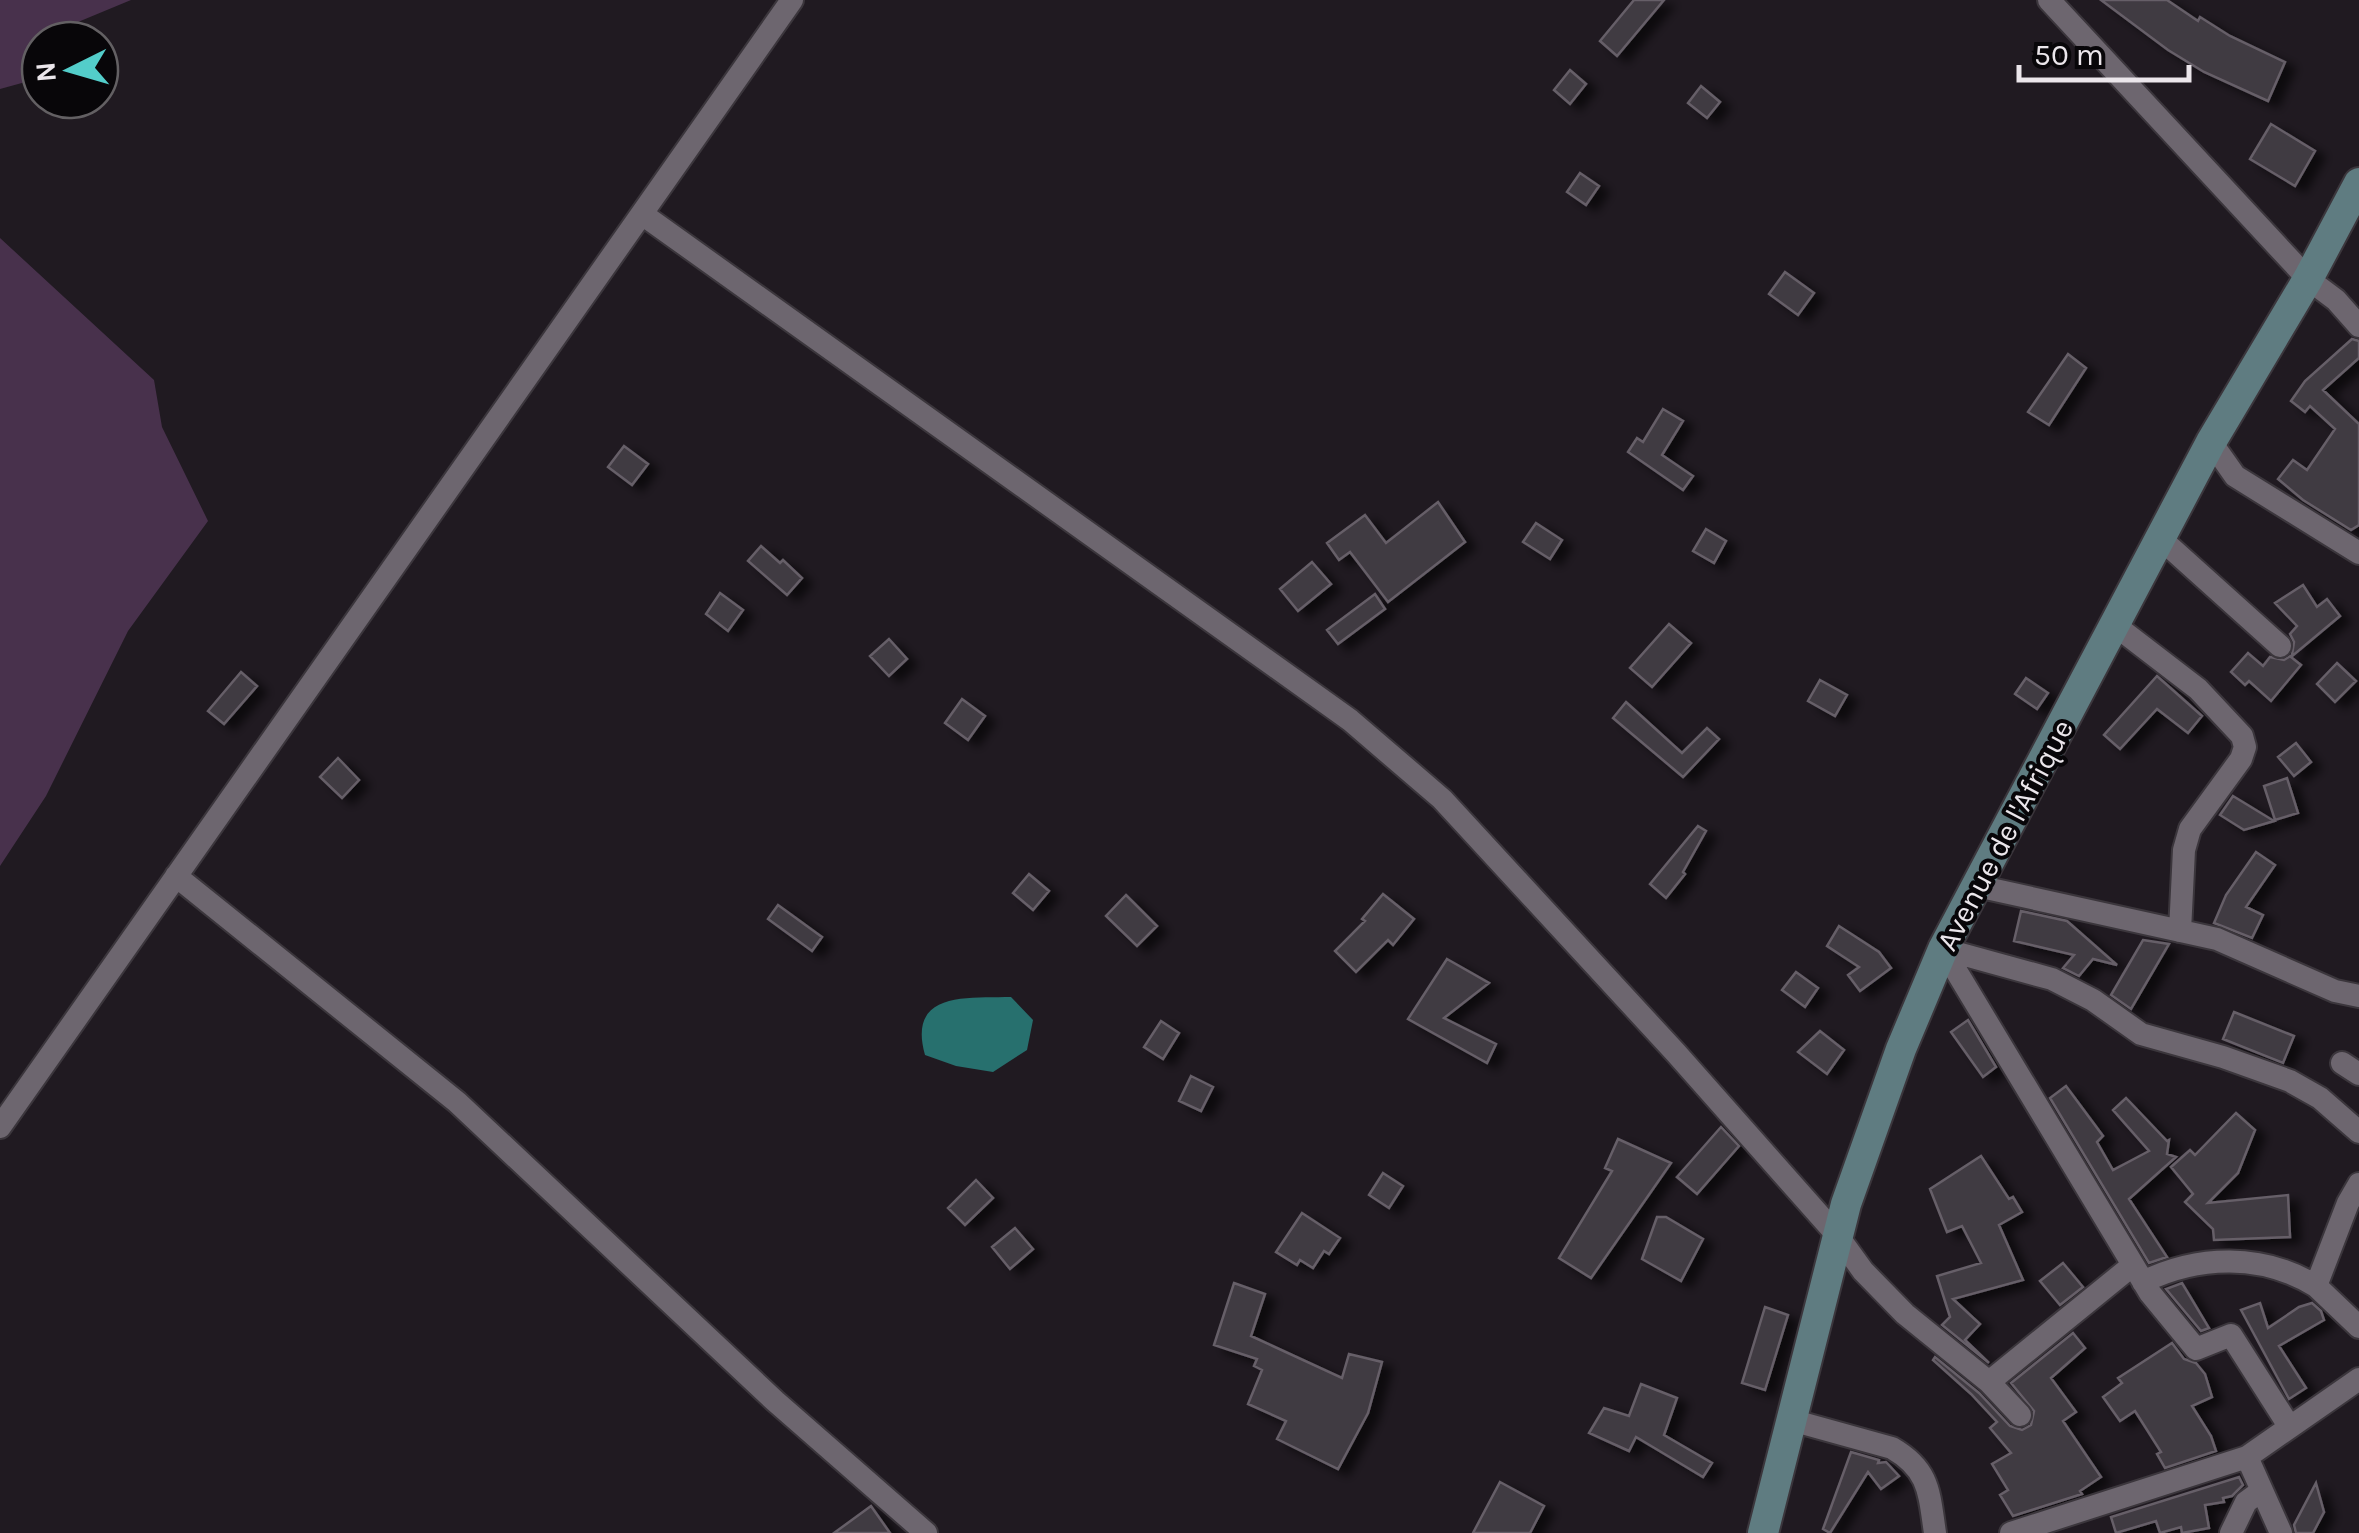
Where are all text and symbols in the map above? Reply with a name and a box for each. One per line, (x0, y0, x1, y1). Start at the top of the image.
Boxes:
north arrow (20, 20, 120, 120)
scale bar (2019, 20, 2189, 82)
text: 50 m (2034, 37, 2104, 73)
text: N (28, 61, 63, 84)
street label: Avenue de l'Afrique (1929, 713, 2081, 957)

